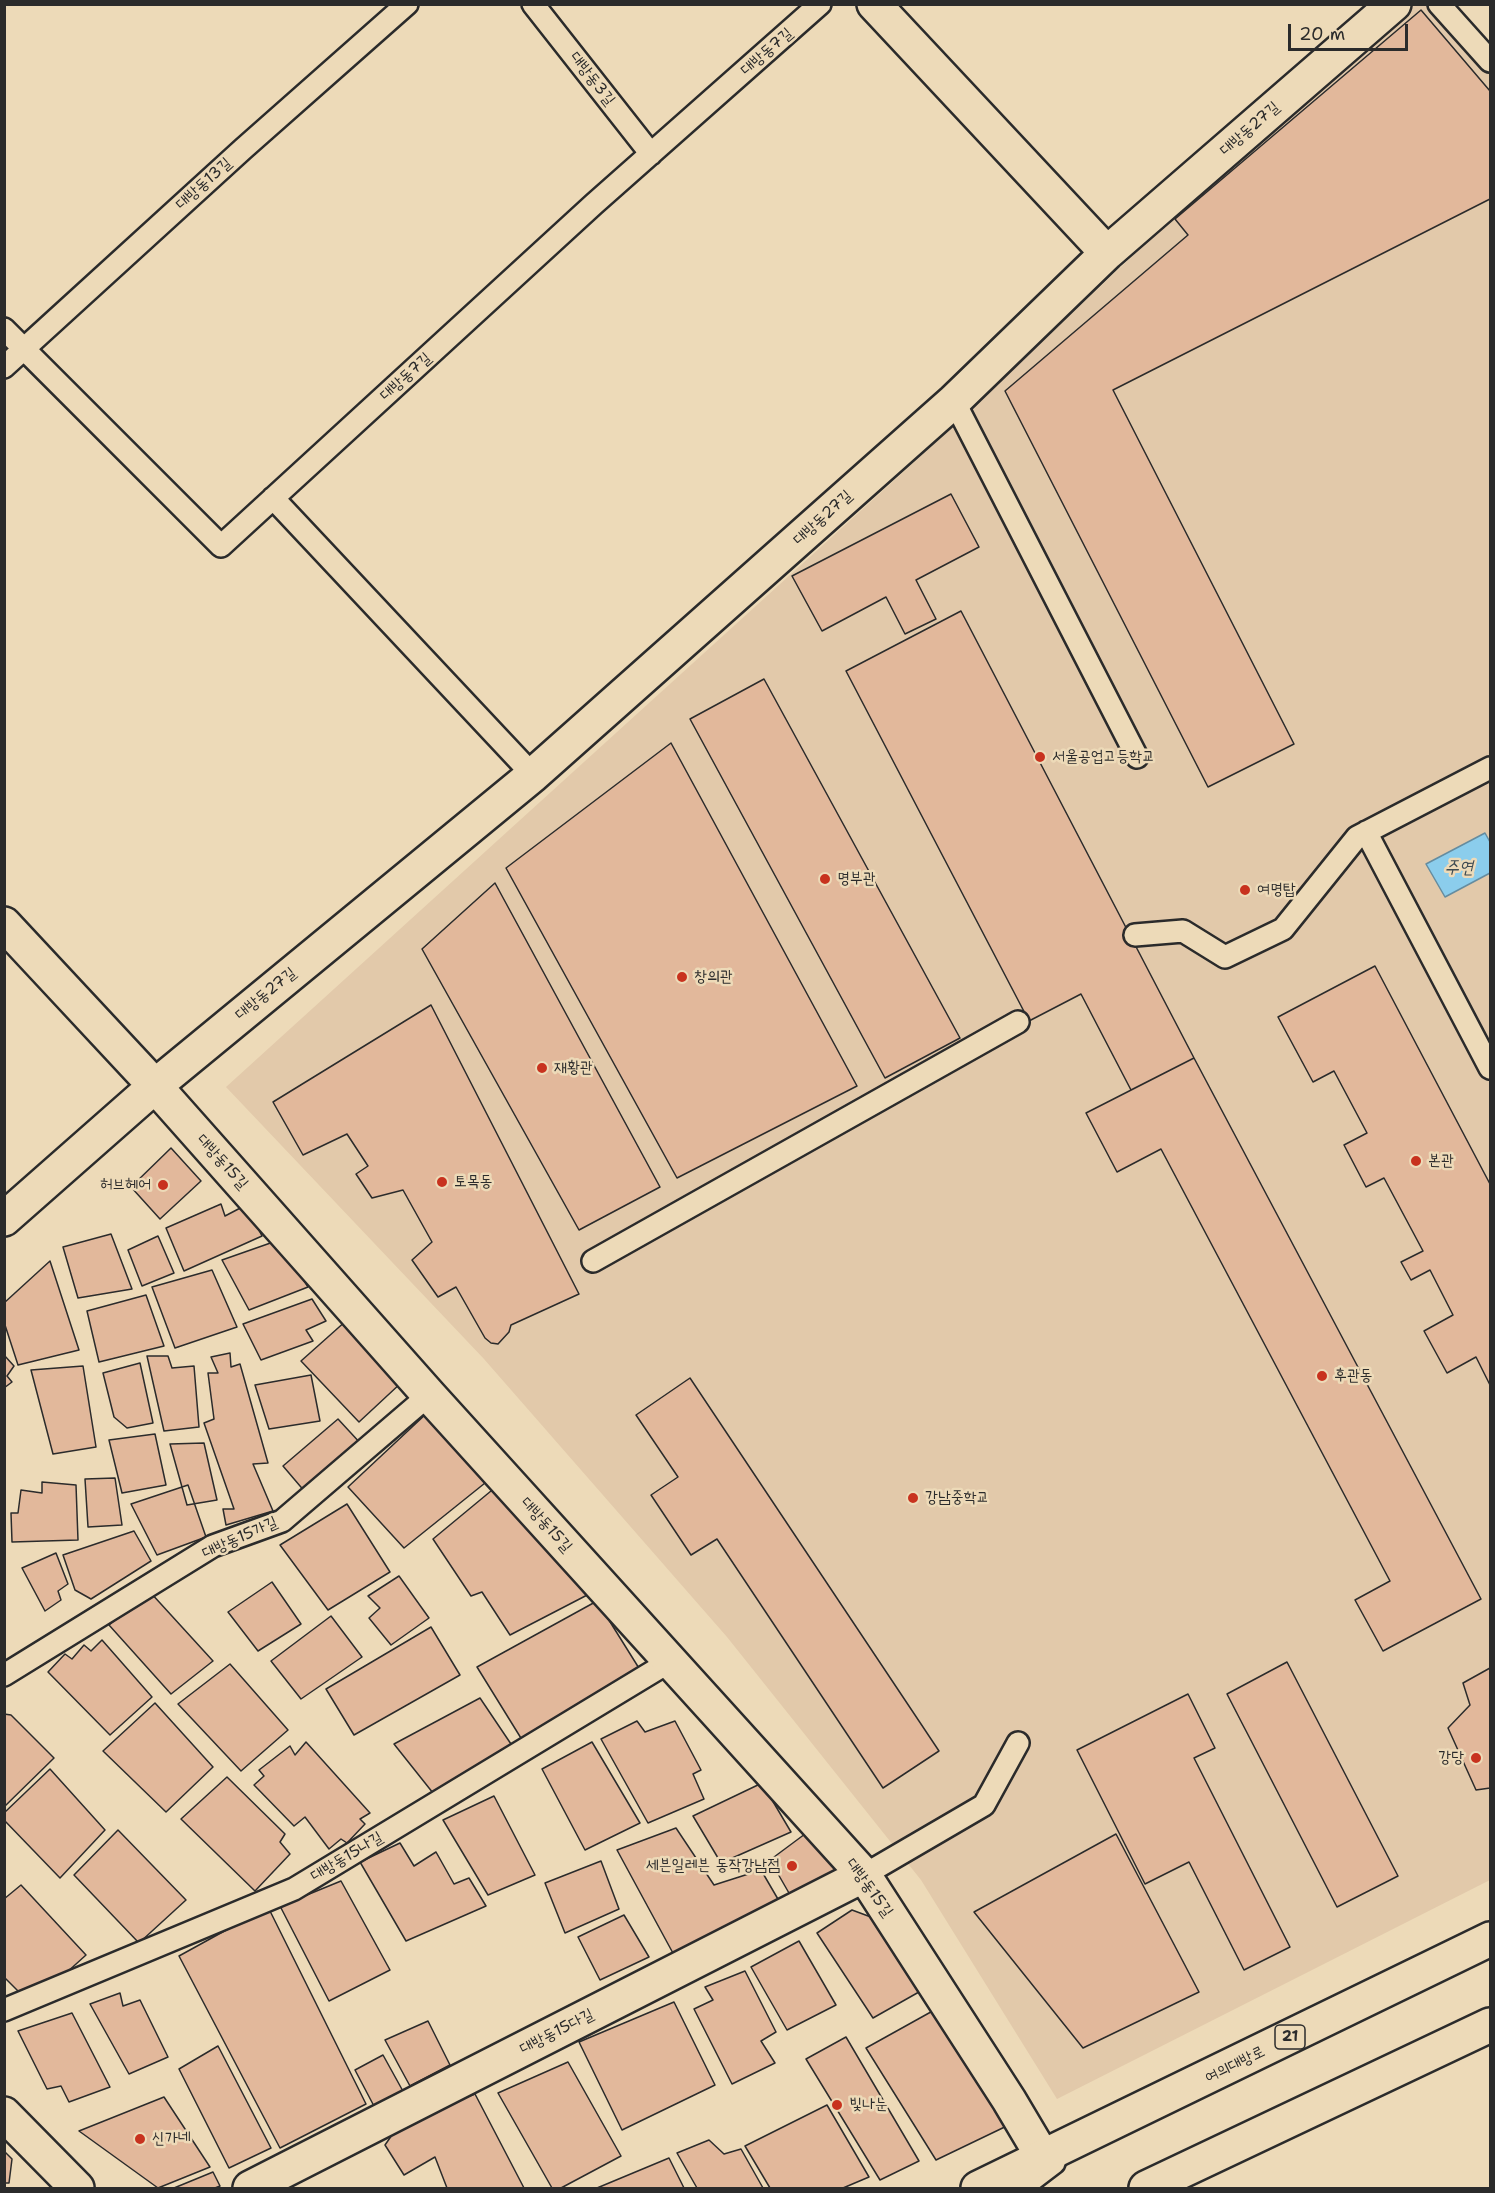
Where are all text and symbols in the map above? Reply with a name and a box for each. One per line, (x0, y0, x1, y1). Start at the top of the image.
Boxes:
scale bar (1291, 12, 1411, 50)
text: 20 m (1299, 22, 1345, 46)
street label: 대방동7길 (737, 24, 797, 80)
street label: 대방동3길 (565, 48, 619, 110)
street label: 대방동27길 (1216, 98, 1284, 160)
street label: 대방동13길 (172, 154, 236, 214)
street label: 대방동7길 (376, 349, 436, 405)
street label: 대방동27길 (790, 487, 856, 549)
place label: 서울공업고등학교 (1052, 747, 1155, 767)
marker: 서울공업고등학교 (1033, 750, 1047, 764)
water label: 주연 (1445, 857, 1473, 879)
place label: 명부관 (837, 869, 876, 889)
marker: 명부관 (818, 872, 832, 886)
place label: 여명탑 (1257, 880, 1296, 900)
marker: 여명탑 (1238, 883, 1252, 897)
street label: 대방동27길 (232, 964, 300, 1024)
place label: 창의관 (694, 967, 733, 987)
marker: 창의관 (675, 970, 689, 984)
place label: 재황관 (554, 1058, 593, 1078)
marker: 재황관 (535, 1061, 549, 1075)
street label: 대방동15길 (192, 1130, 252, 1194)
place label: 본관 (1428, 1151, 1454, 1171)
marker: 본관 (1409, 1154, 1423, 1168)
place label: 토목동 (454, 1172, 493, 1192)
place label: 허브헤어 (100, 1175, 151, 1195)
marker: 토목동 (435, 1175, 449, 1189)
marker: 허브헤어 (156, 1178, 170, 1192)
place label: 후관동 (1334, 1366, 1373, 1386)
marker: 후관동 (1315, 1369, 1329, 1383)
place label: 강남중학교 (925, 1488, 989, 1508)
marker: 강남중학교 (906, 1491, 920, 1505)
street label: 대방동15길 (516, 1493, 576, 1557)
street label: 대방동15가길 (199, 1513, 281, 1563)
place label: 강당 (1438, 1748, 1464, 1768)
marker: 강당 (1469, 1751, 1483, 1765)
street label: 대방동15나길 (308, 1828, 386, 1886)
street label: 대방동15길 (841, 1855, 897, 1921)
place label: 세븐일레븐 동작강남점 (646, 1856, 780, 1876)
marker: 세븐일레븐 동작강남점 (785, 1859, 799, 1873)
street label: 대방동15다길 (517, 2005, 597, 2059)
road number: 21 (1275, 2025, 1305, 2049)
street label: 여의대방로 (1202, 2042, 1268, 2088)
place label: 빛나눈 (849, 2095, 888, 2115)
marker: 빛나눈 (830, 2098, 844, 2112)
place label: 신가네 (152, 2129, 191, 2149)
marker: 신가네 (133, 2132, 147, 2146)

